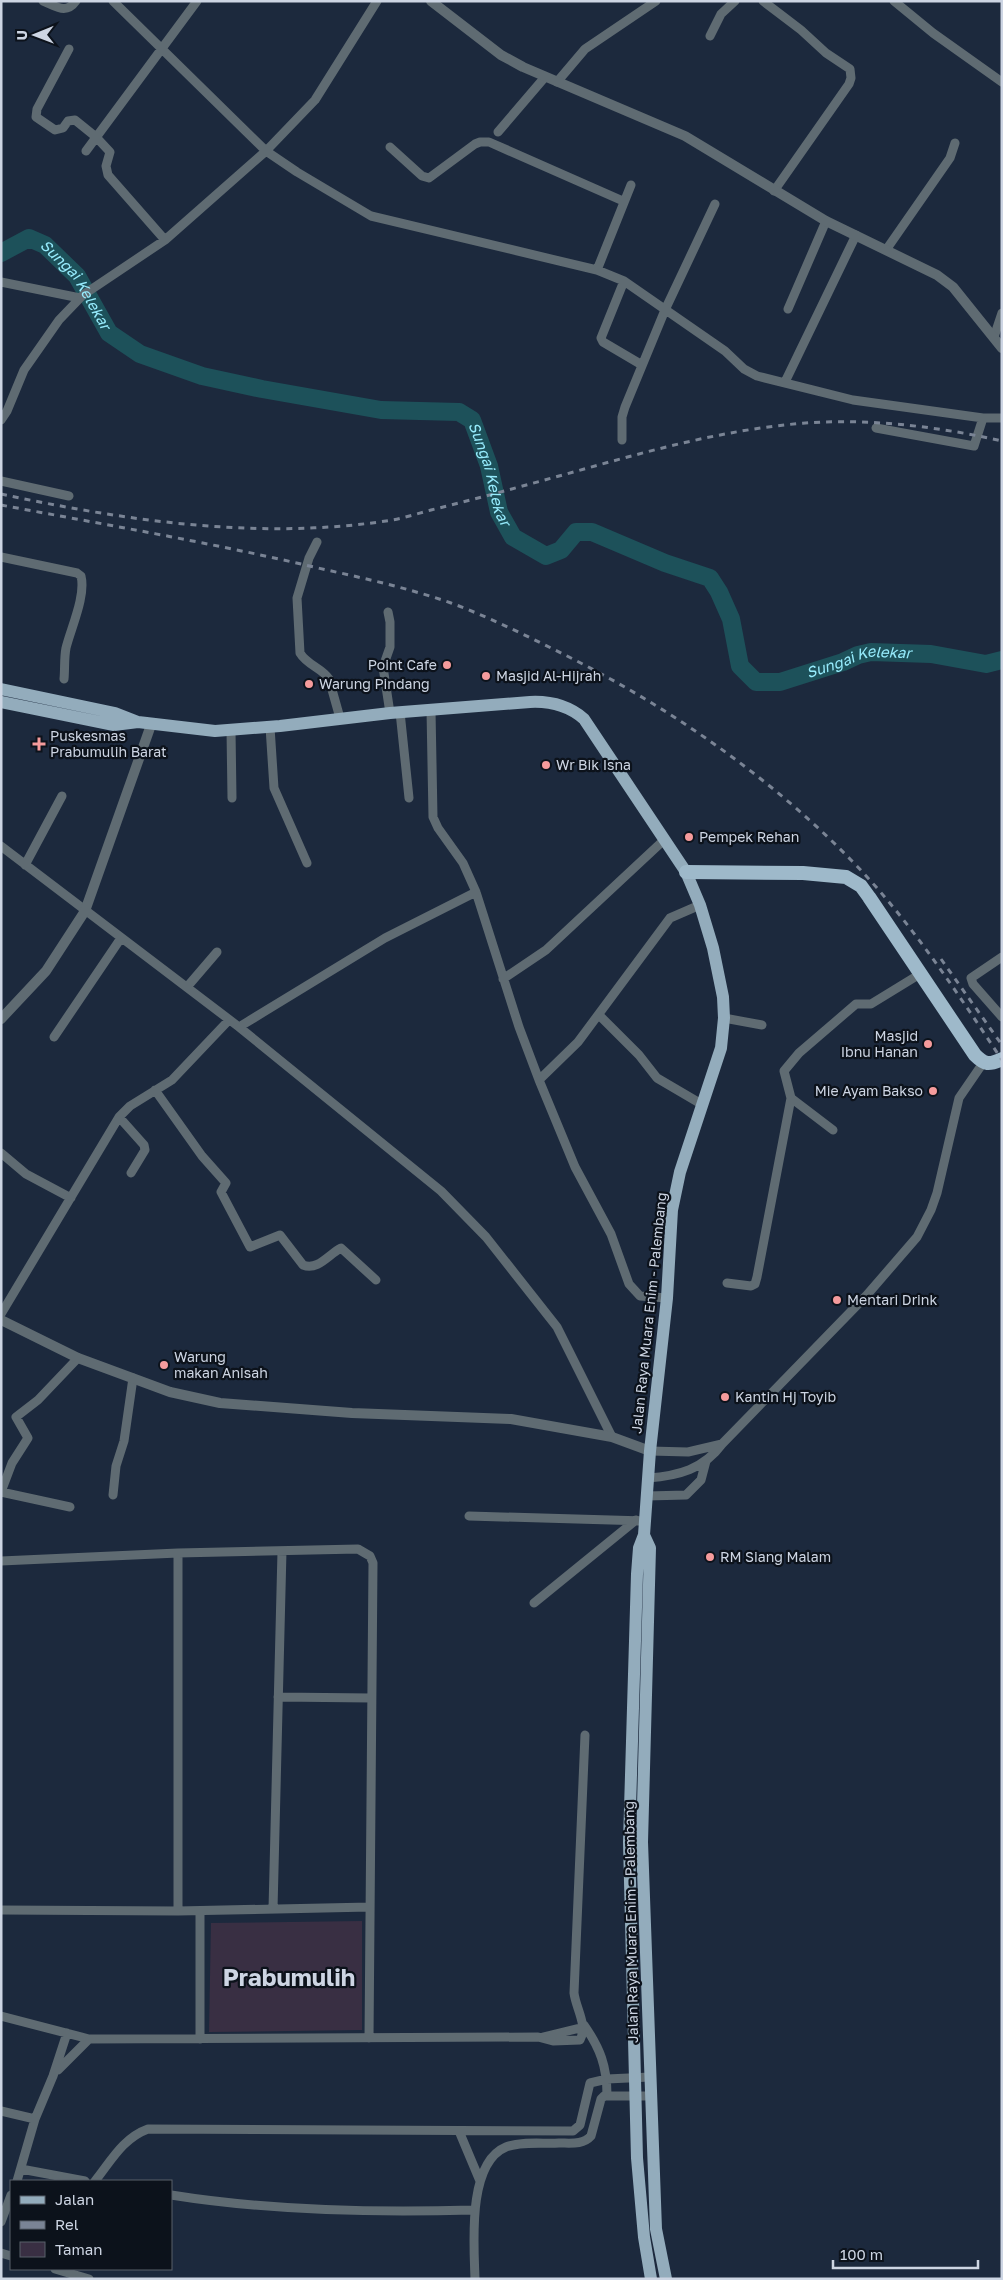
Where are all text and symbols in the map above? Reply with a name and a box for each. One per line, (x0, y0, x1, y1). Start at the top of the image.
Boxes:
north arrow (10, 10, 60, 60)
text: U (13, 30, 30, 41)
water label: Sungai Kelekar (37, 235, 116, 334)
water label: Sungai Kelekar (466, 419, 516, 531)
water label: Sungai Kelekar (804, 641, 914, 681)
place label: Point Cafe (368, 656, 437, 673)
marker: Point Cafe (441, 659, 453, 671)
place label: Masjid Al-Hijrah (496, 667, 601, 684)
marker: Masjid Al-Hijrah (480, 670, 492, 682)
place label: Warung Pindang (319, 675, 430, 692)
marker: Warung Pindang (303, 678, 315, 690)
place label: Puskesmas Prabumulih Barat (50, 727, 167, 760)
marker: Puskesmas Prabumulih Barat (32, 737, 46, 751)
place label: Wr Bik Isna (556, 756, 631, 773)
marker: Wr Bik Isna (540, 759, 552, 771)
place label: Pempek Rehan (699, 828, 799, 845)
marker: Pempek Rehan (683, 831, 695, 843)
place label: Masjid Ibnu Hanan (841, 1027, 918, 1060)
marker: Masjid Ibnu Hanan (922, 1038, 934, 1050)
place label: Mie Ayam Bakso (815, 1082, 923, 1099)
marker: Mie Ayam Bakso (927, 1085, 939, 1097)
street label: Jalan Raya Muara Enim - Palembang (627, 1192, 670, 1434)
place label: Mentari Drink (847, 1291, 937, 1308)
marker: Mentari Drink (831, 1294, 843, 1306)
place label: Warung makan Anisah (174, 1348, 268, 1381)
marker: Warung makan Anisah (158, 1359, 170, 1371)
place label: Kantin Hj Toyib (735, 1388, 836, 1405)
marker: Kantin Hj Toyib (719, 1391, 731, 1403)
place label: RM Siang Malam (720, 1548, 831, 1565)
marker: RM Siang Malam (704, 1551, 716, 1563)
street label: Jalan Raya Muara Enim - Palembang (620, 1801, 641, 2043)
district label: Prabumulih (223, 1962, 355, 1991)
legend (10, 2180, 172, 2270)
text: Jalan (55, 2190, 94, 2208)
text: Rel (55, 2215, 79, 2233)
scale bar (833, 2238, 978, 2270)
text: Taman (55, 2240, 102, 2258)
text: 100 m (840, 2245, 883, 2263)

